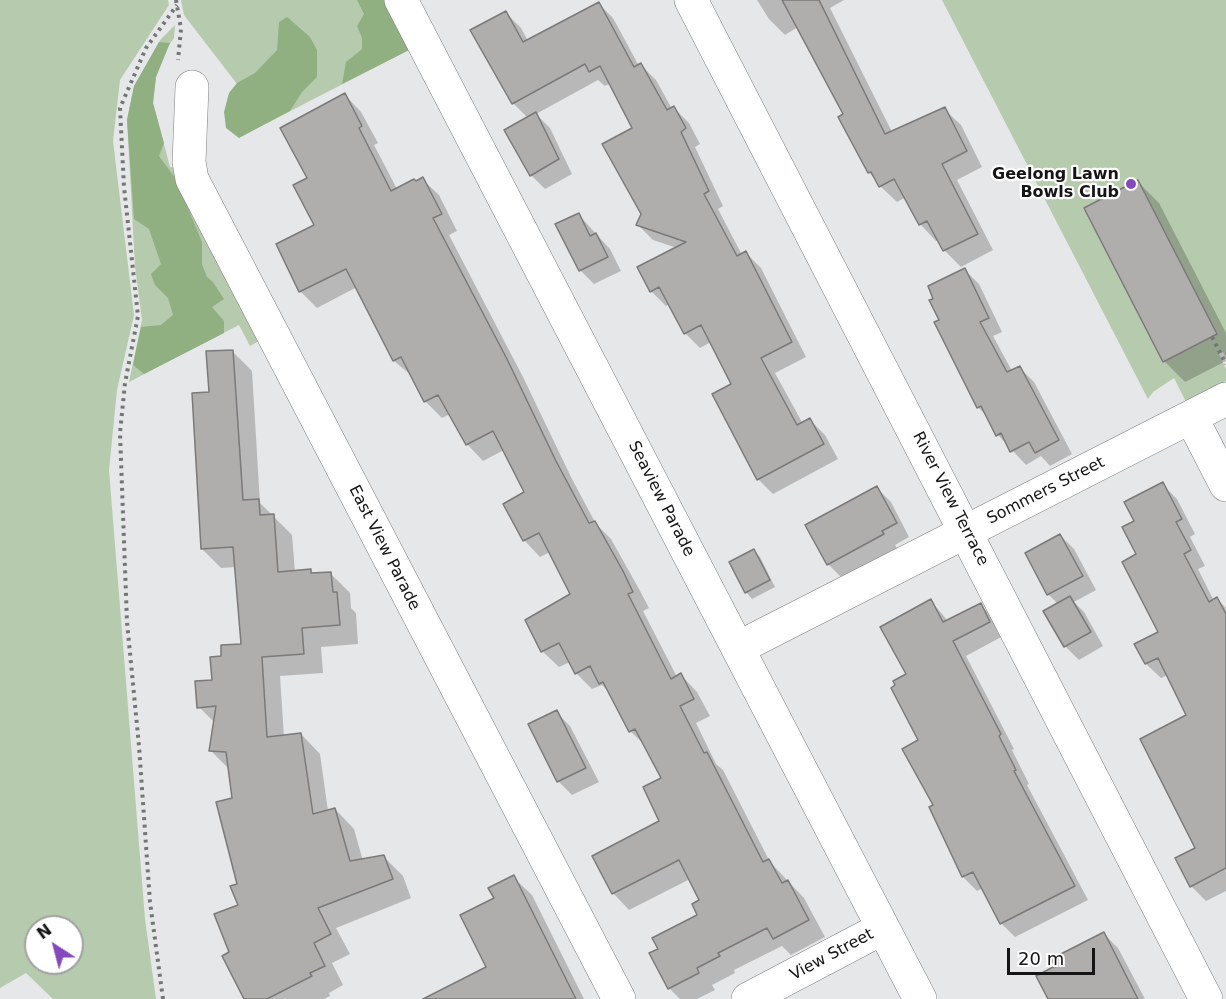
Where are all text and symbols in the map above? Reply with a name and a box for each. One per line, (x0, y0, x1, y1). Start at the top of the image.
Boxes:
place label: Geelong Lawn Bowls Club (992, 165, 1119, 203)
marker: Geelong Lawn Bowls Club (1124, 177, 1138, 191)
street label: River View Terrace (908, 429, 992, 569)
street label: Seaview Parade (624, 438, 698, 560)
street label: Sommers Street (984, 453, 1108, 529)
street label: East View Parade (344, 482, 424, 614)
north arrow (24, 915, 84, 975)
text: N (33, 920, 55, 943)
street label: View Street (787, 925, 877, 985)
scale bar (1010, 936, 1098, 974)
text: 20 m (1018, 948, 1064, 969)

